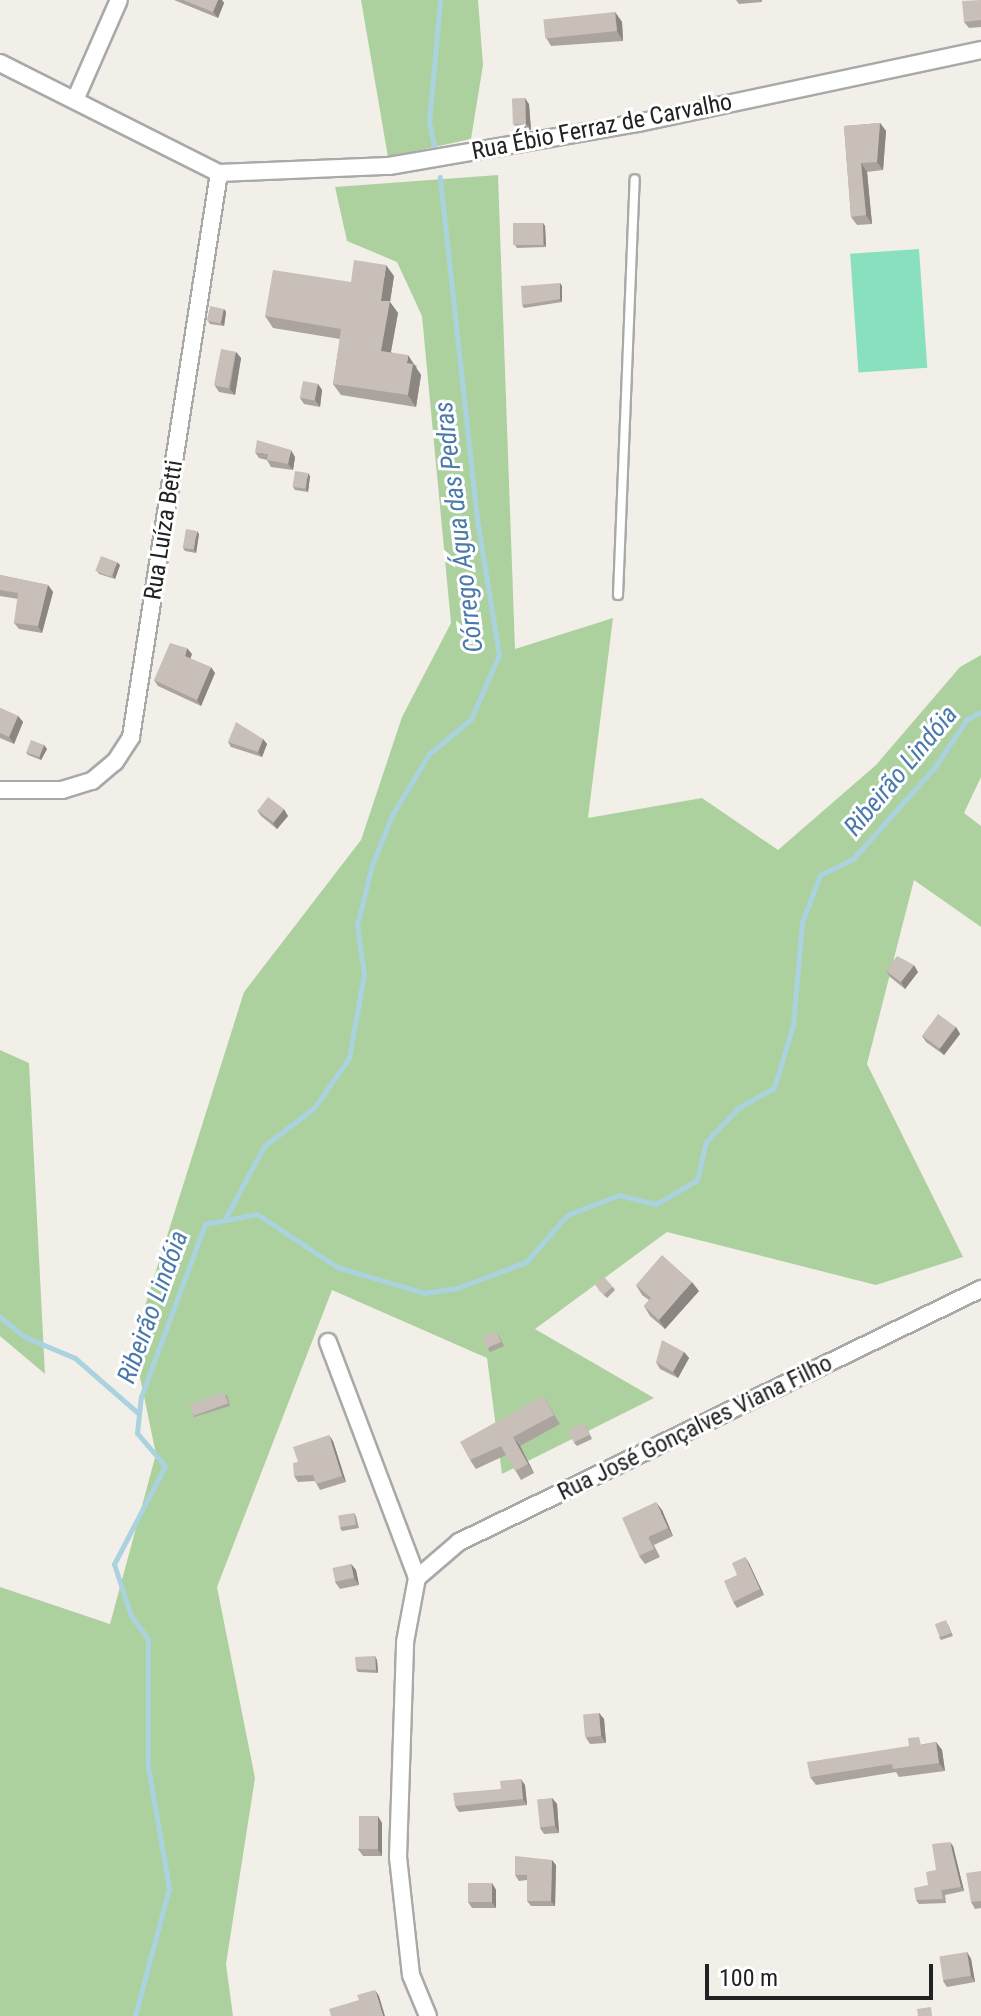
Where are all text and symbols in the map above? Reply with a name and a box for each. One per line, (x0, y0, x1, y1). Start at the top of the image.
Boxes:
street label: Rua Ébio Ferraz de Carvalho (469, 88, 735, 166)
water label: Córrego Água das Pedras (428, 400, 490, 654)
street label: Rua Luíza Betti (139, 458, 189, 602)
water label: Ribeirão Lindóia (838, 700, 964, 842)
water label: Ribeirão Lindóia (111, 1226, 195, 1388)
street label: Rua José Gonçalves Viana Filho (553, 1349, 837, 1507)
scale bar (709, 1948, 937, 1998)
text: 100 m (719, 1964, 778, 1992)

